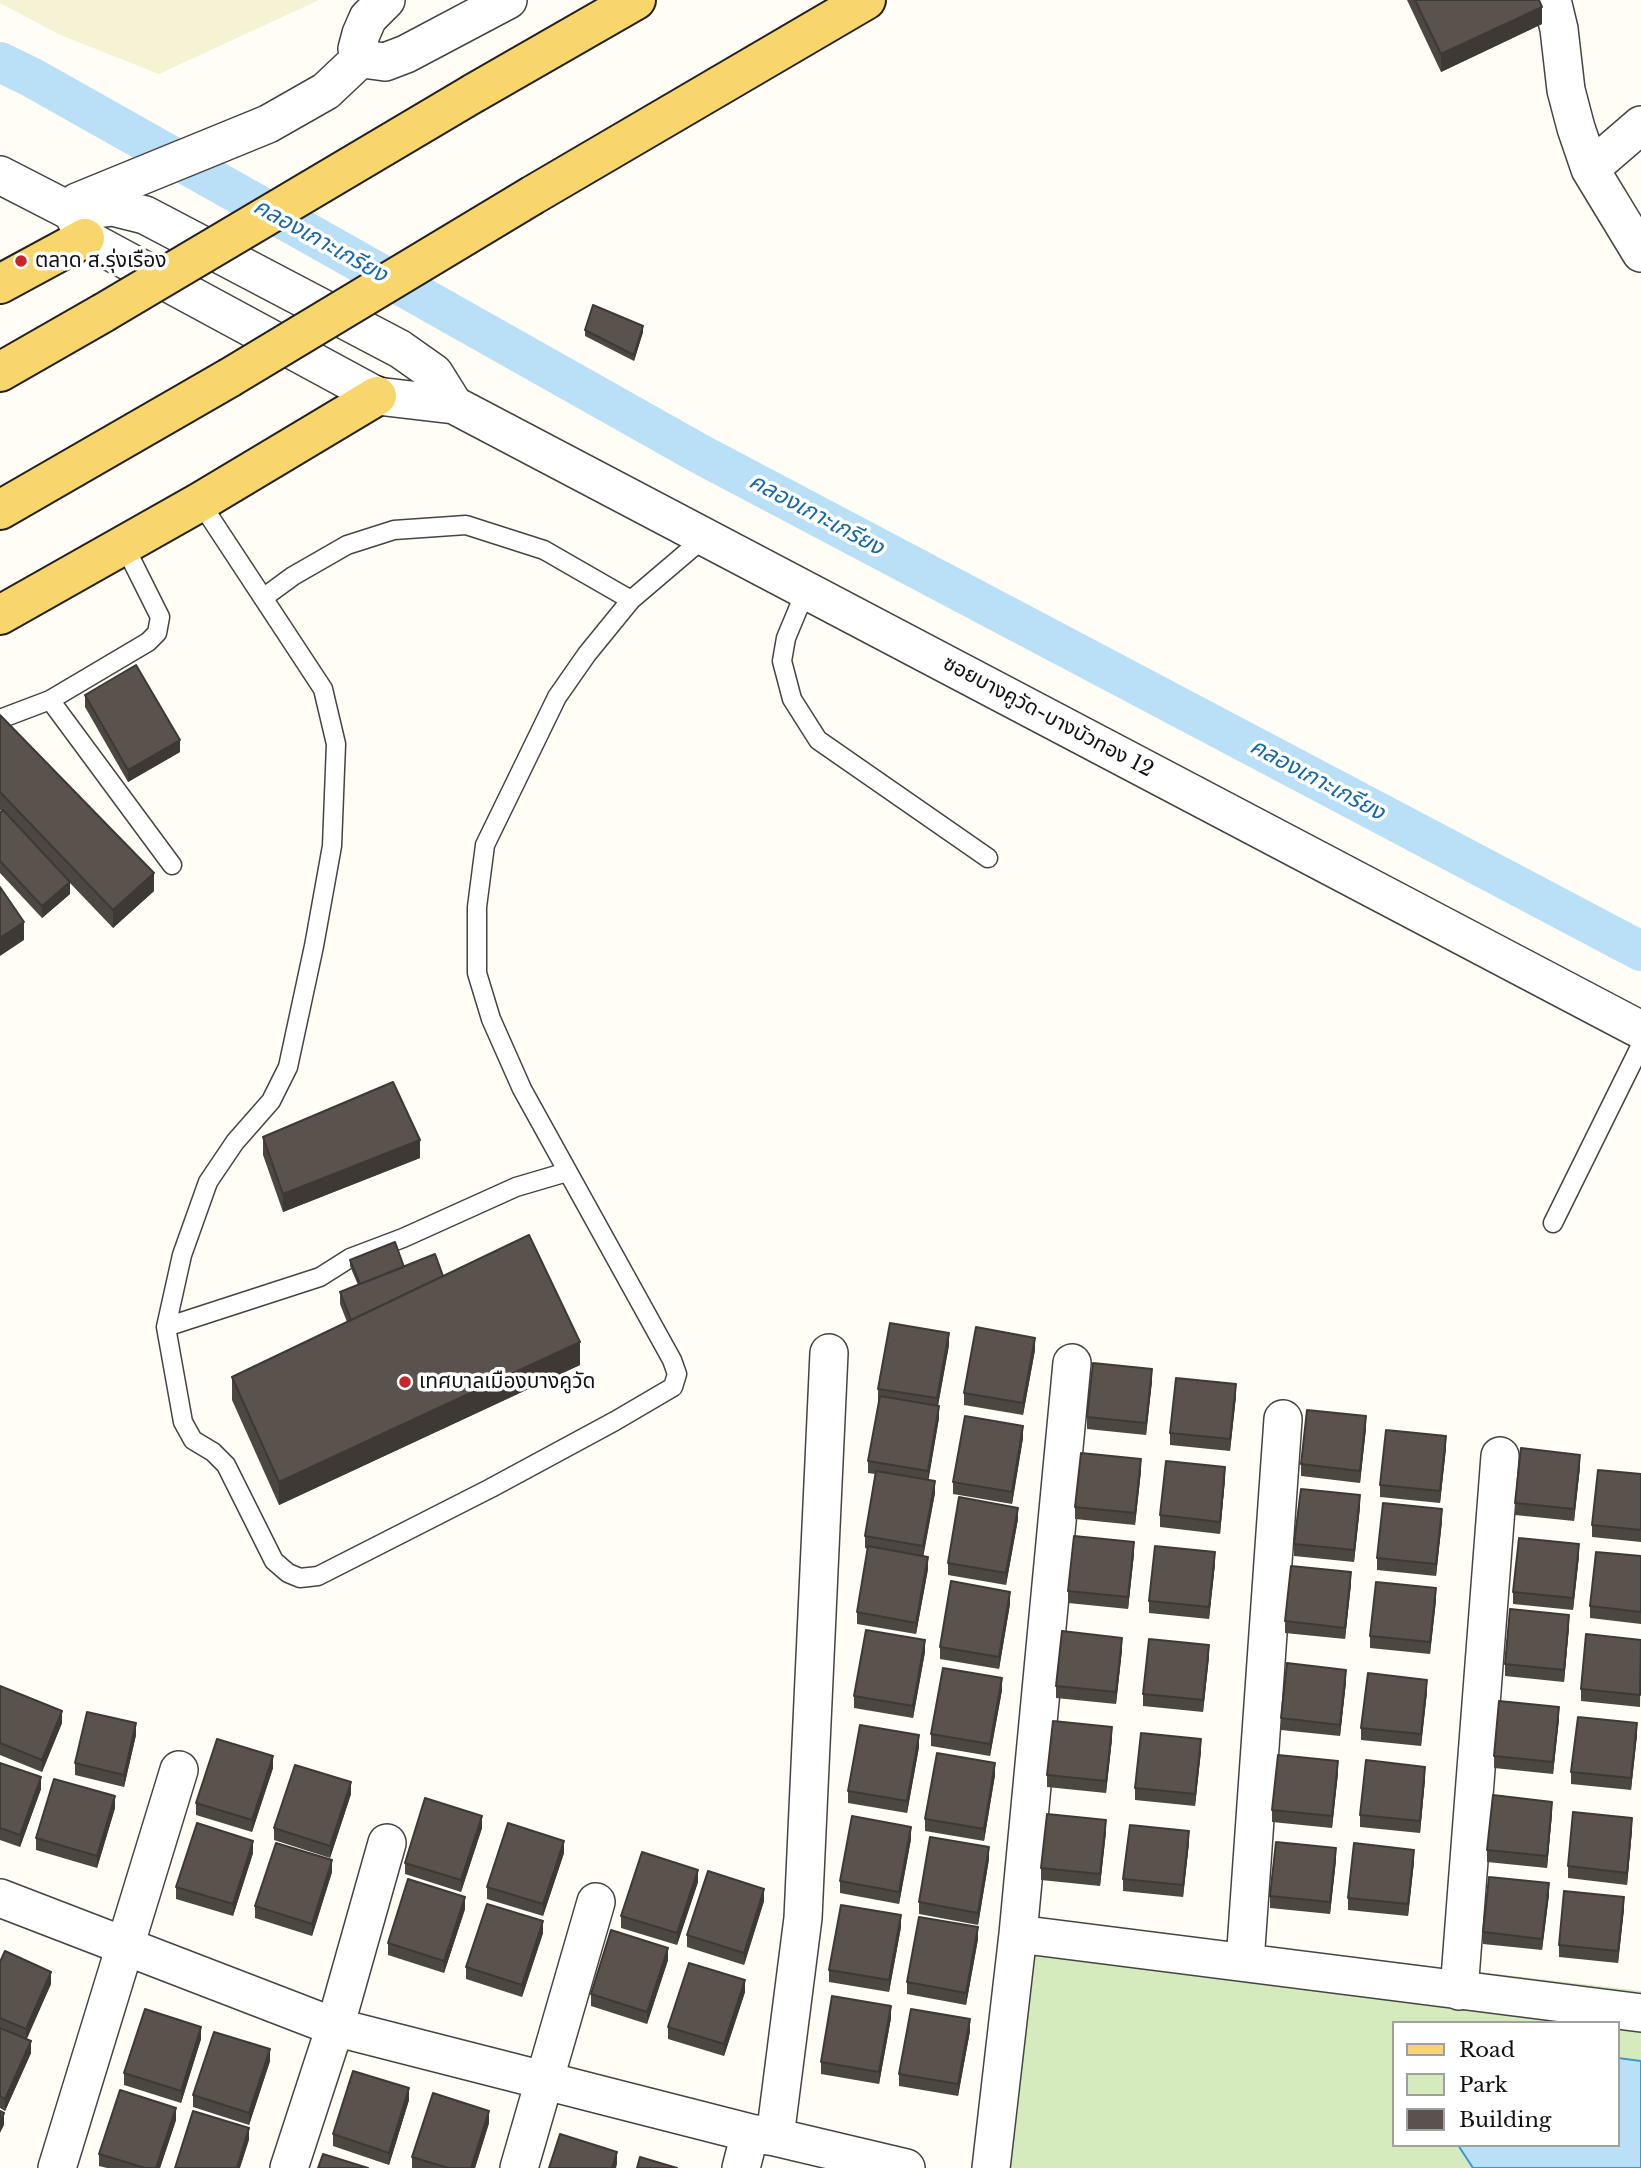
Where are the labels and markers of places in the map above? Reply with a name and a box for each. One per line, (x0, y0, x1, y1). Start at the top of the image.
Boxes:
place label: ตลาด ส.รุ่งเรือง (35, 248, 167, 274)
marker: ตลาด ส.รุ่งเรือง (13, 253, 29, 269)
place label: เทศบาลเมืองบางคูวัด (419, 1369, 595, 1395)
marker: เทศบาลเมืองบางคูวัด (397, 1374, 413, 1390)

